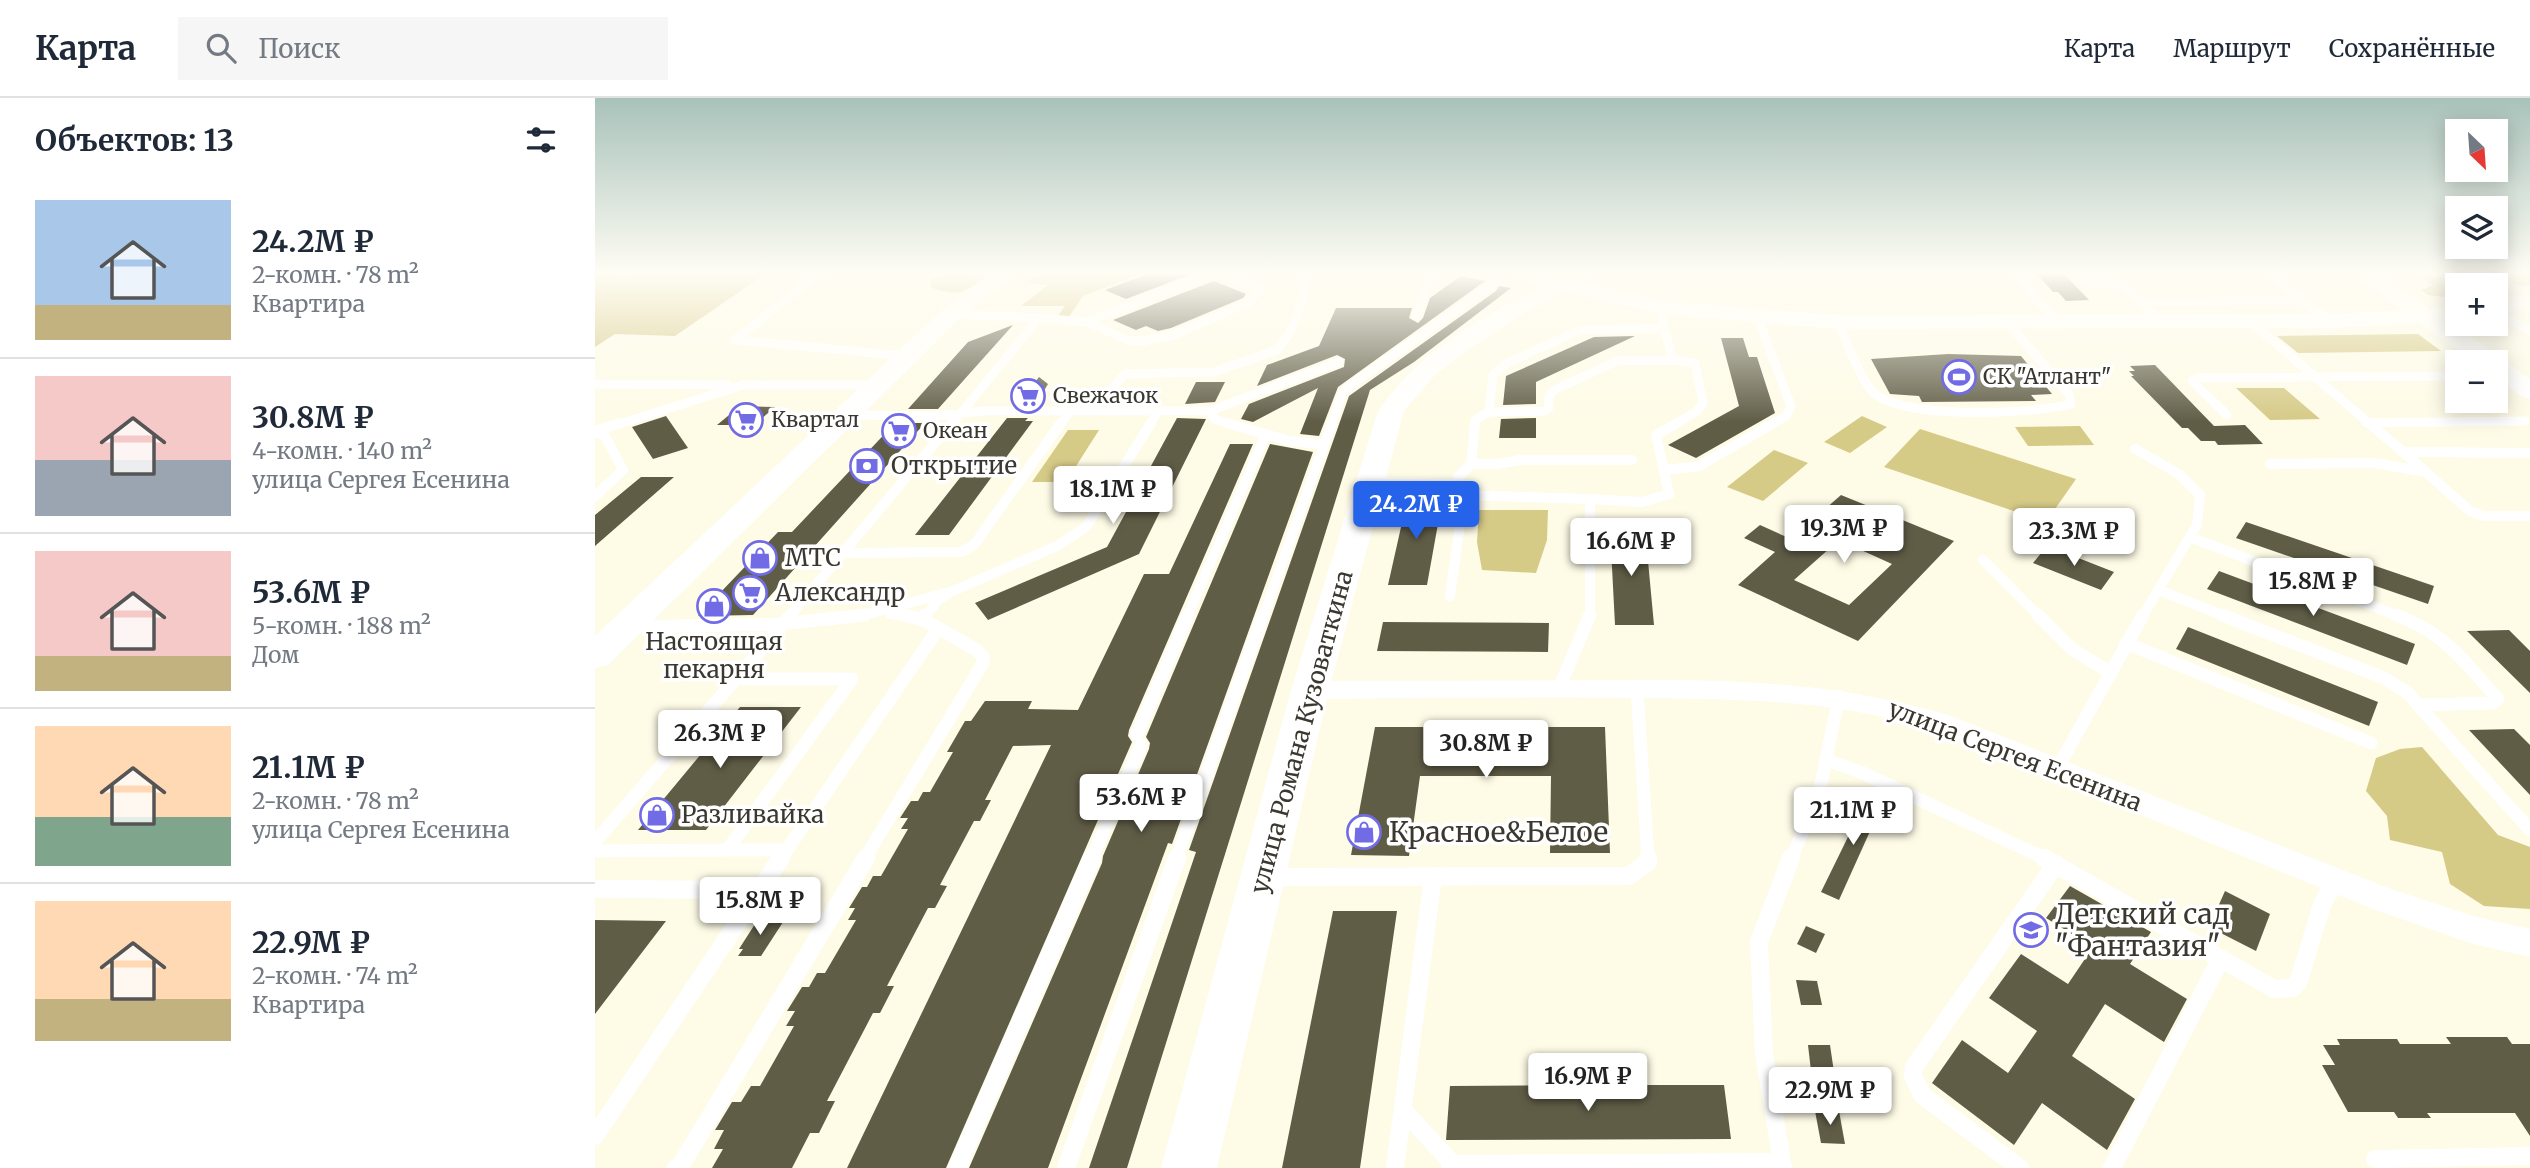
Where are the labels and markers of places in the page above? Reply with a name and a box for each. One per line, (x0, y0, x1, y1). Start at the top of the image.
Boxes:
sports icon: СК "Атлант" (1940, 358, 1978, 396)
place label: СК "Атлант" (1983, 363, 2111, 390)
supermarket icon: Свежачок (1009, 377, 1047, 415)
place label: Свежачок (1053, 382, 1158, 409)
supermarket icon: Квартал (727, 401, 765, 439)
place label: Квартал (771, 406, 859, 433)
supermarket icon: Океан (880, 412, 918, 450)
place label: Океан (923, 417, 988, 444)
bank icon: Открытие (848, 447, 886, 485)
place label: Открытие (891, 450, 1017, 481)
pin: 18.1M ₽ (1048, 466, 1178, 526)
pin: 24.2M ₽ (1351, 482, 1481, 541)
pin: 19.3M ₽ (1779, 505, 1909, 565)
pin: 23.3M ₽ (2009, 508, 2139, 568)
pin: 16.6M ₽ (1566, 518, 1696, 578)
shop icon: МТС (741, 539, 779, 577)
place label: МТС (785, 542, 841, 573)
pin: 15.8M ₽ (2248, 559, 2378, 618)
supermarket icon: Александр (731, 574, 769, 612)
place label: Александр (774, 577, 905, 608)
shop icon: Настоящая пекарня (695, 587, 733, 625)
place label: Настоящая пекарня (645, 626, 783, 685)
pin: 26.3M ₽ (655, 710, 785, 770)
pin: 30.8M ₽ (1421, 720, 1551, 780)
pin: 53.6M ₽ (1076, 774, 1206, 834)
pin: 21.1M ₽ (1788, 788, 1918, 847)
shop icon: Разливайка (638, 796, 676, 834)
place label: Разливайка (681, 799, 824, 830)
shop icon: Красное&Белое (1345, 813, 1383, 851)
place label: Красное&Белое (1389, 814, 1608, 850)
pin: 15.8M ₽ (695, 878, 825, 937)
place label: Детский сад "Фантазия" (2055, 896, 2230, 964)
school or university icon: Детский сад "Фантазия" (2012, 911, 2050, 949)
pin: 16.9M ₽ (1523, 1054, 1653, 1113)
pin: 22.9M ₽ (1765, 1068, 1895, 1127)

